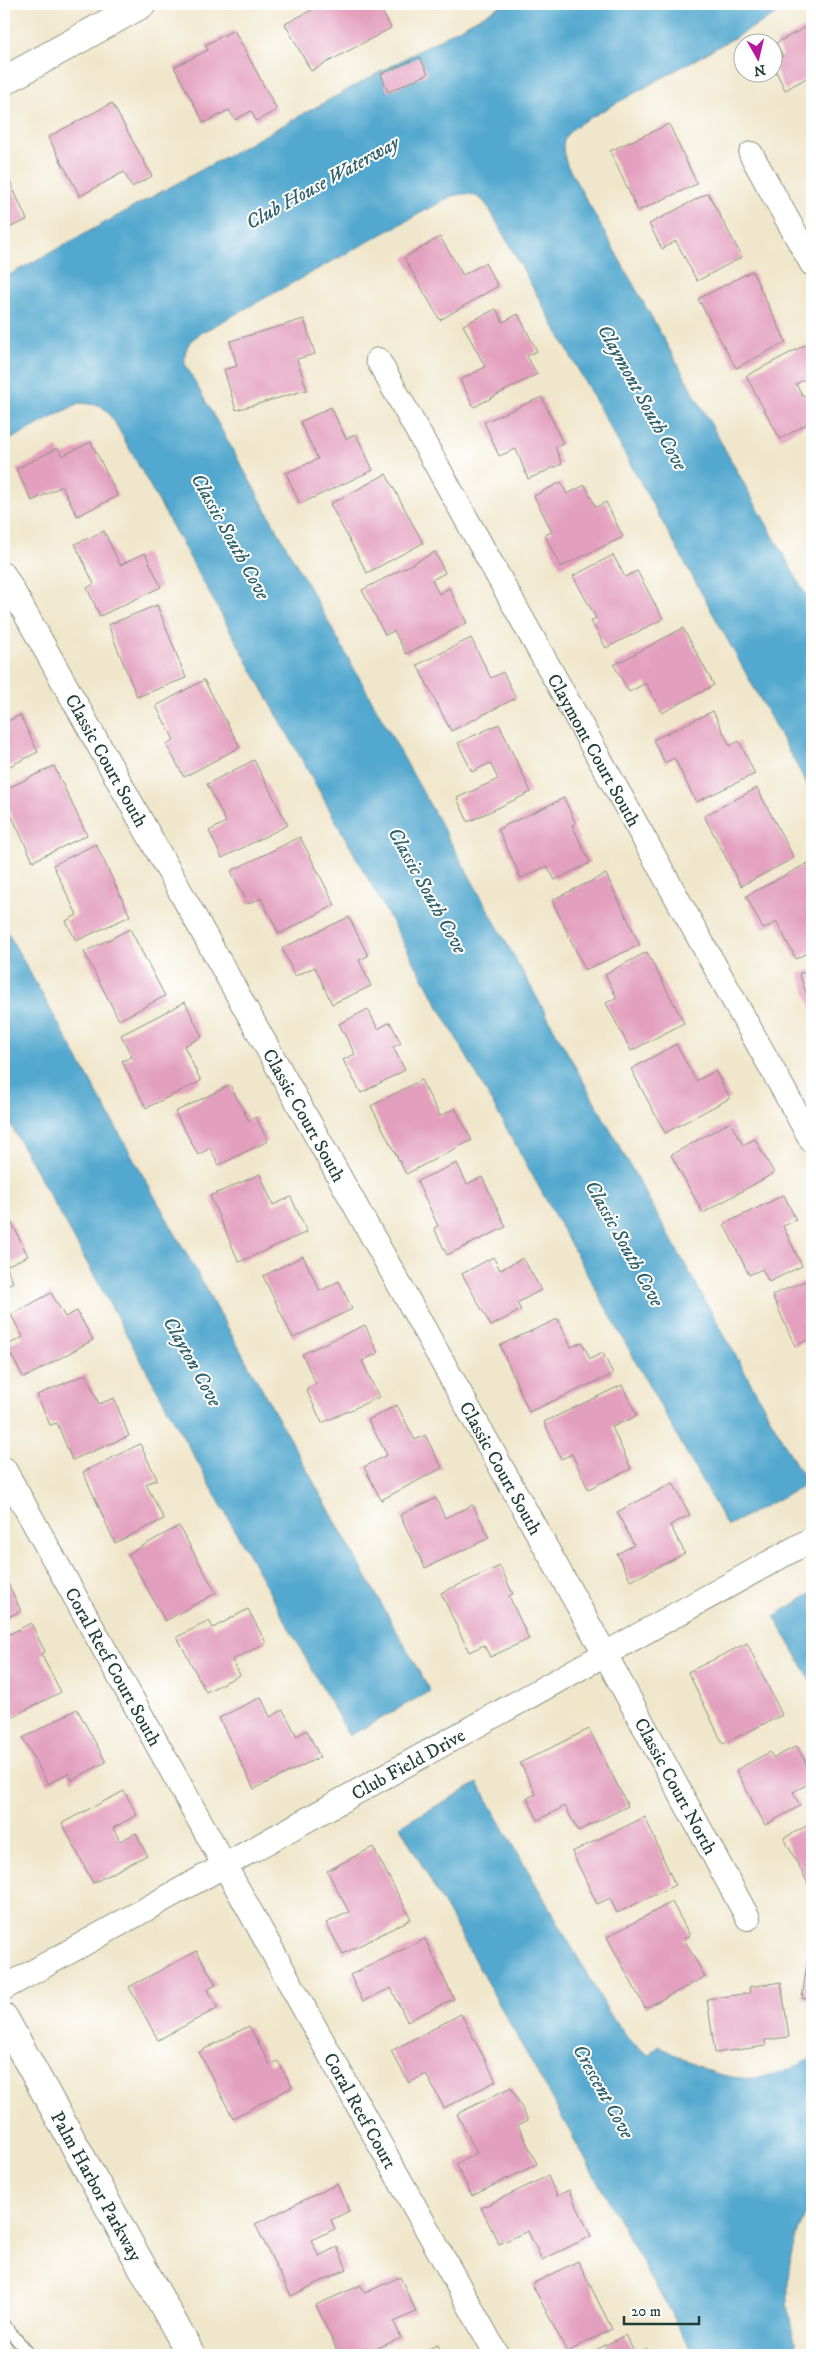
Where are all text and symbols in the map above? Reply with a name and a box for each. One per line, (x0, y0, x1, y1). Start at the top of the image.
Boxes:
north arrow (734, 32, 784, 82)
text: N (752, 60, 767, 80)
water label: Club House Waterway (242, 130, 405, 236)
water label: Claymont South Cove (591, 320, 693, 476)
water label: Classic South Cove (185, 469, 275, 605)
street label: Claymont Court South (542, 670, 645, 831)
street label: Classic Court South (60, 690, 152, 832)
water label: Classic South Cove (382, 823, 472, 959)
street label: Classic Court South (257, 1045, 350, 1186)
water label: Classic South Cove (579, 1176, 669, 1312)
water label: Clayton Cove (157, 1312, 227, 1412)
street label: Classic Court South (454, 1398, 546, 1539)
street label: Coral Reef Court South (59, 1584, 166, 1751)
street label: Classic Court North (629, 1714, 721, 1859)
street label: Club Field Drive (348, 1724, 470, 1806)
water label: Crescent Cove (566, 2040, 640, 2144)
street label: Coral Reef Court (318, 2049, 401, 2173)
street label: Palm Harbor Parkway (45, 2107, 147, 2267)
scale bar (624, 2294, 698, 2326)
text: 20 m (631, 2302, 661, 2321)

